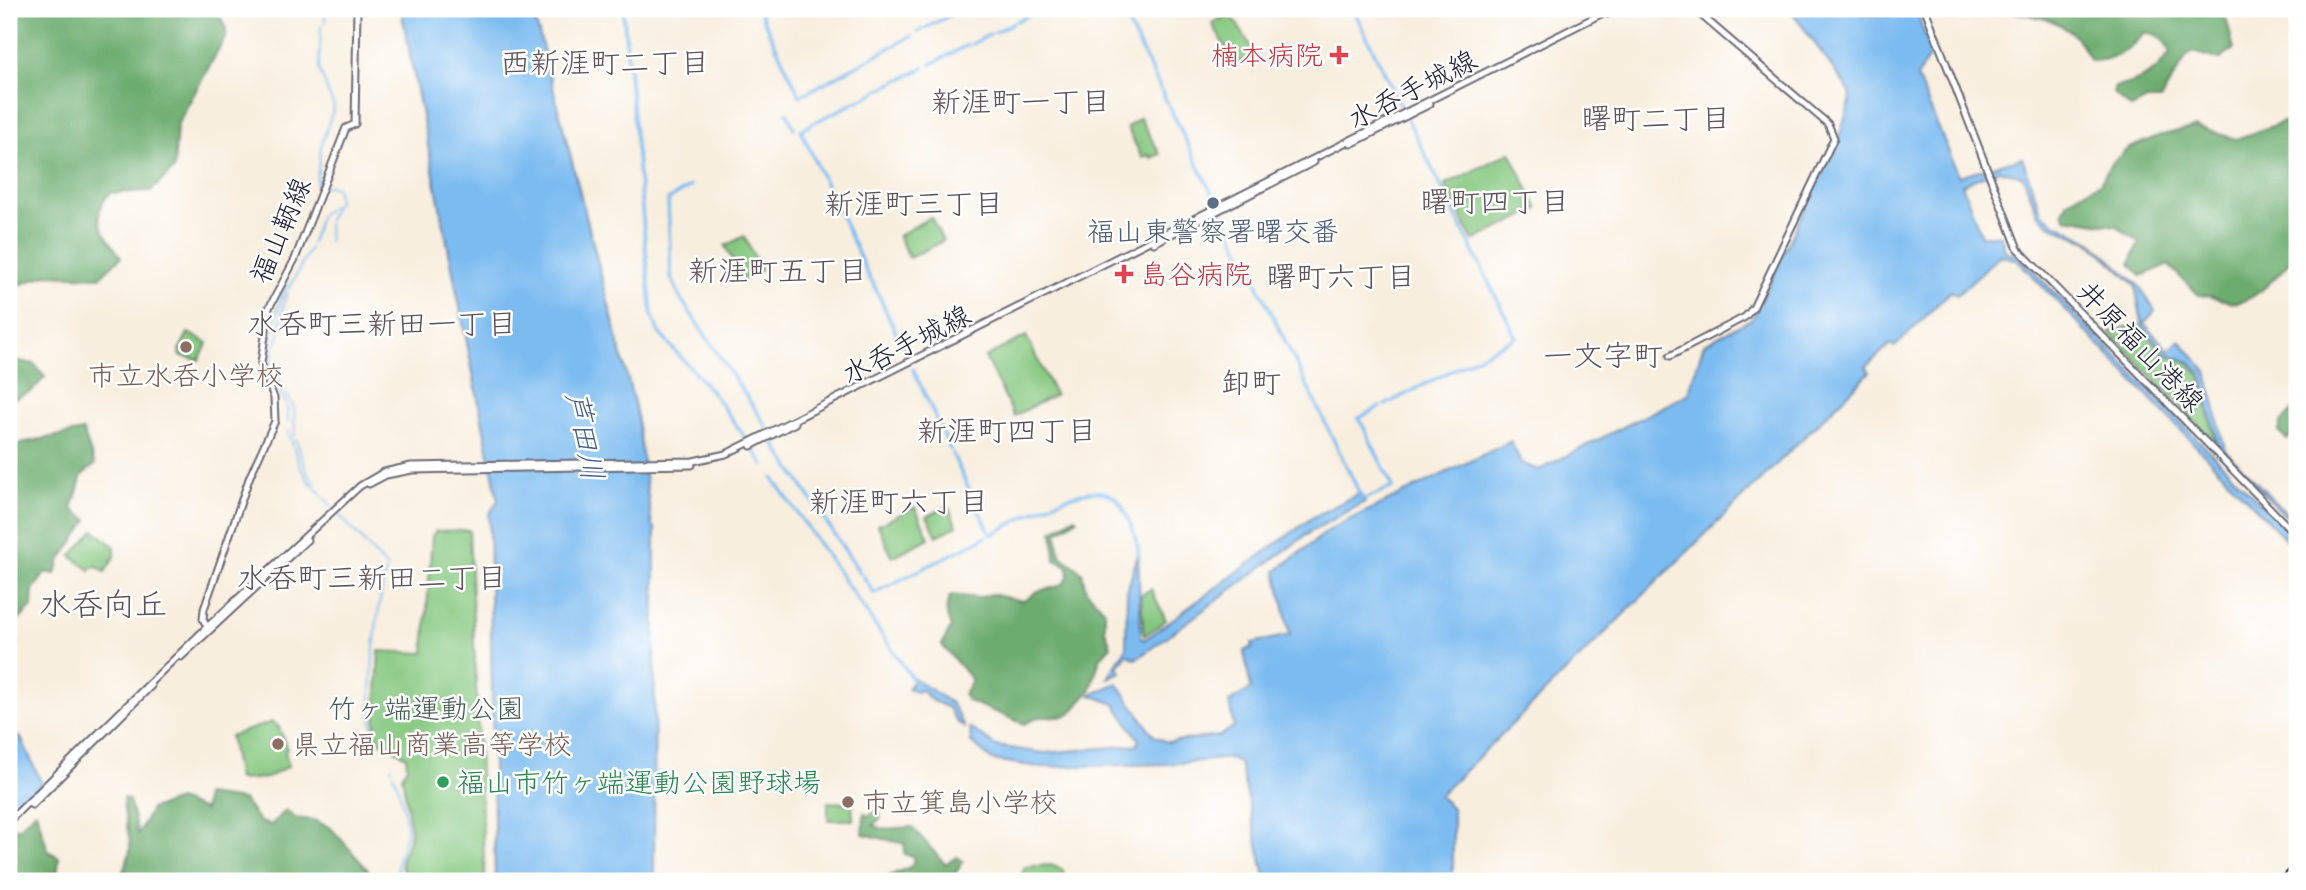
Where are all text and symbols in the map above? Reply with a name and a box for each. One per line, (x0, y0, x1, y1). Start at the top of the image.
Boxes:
place label: 楠本病院 (1211, 40, 1323, 80)
street label: 水呑手城線 (1343, 44, 1486, 143)
marker: 楠本病院 (1329, 45, 1349, 65)
district label: 西新涯町二丁目 (500, 46, 710, 89)
district label: 新涯町一丁目 (931, 85, 1111, 128)
district label: 曙町二丁目 (1581, 102, 1731, 145)
street label: 福山鞆線 (244, 173, 325, 291)
district label: 曙町四丁目 (1420, 185, 1570, 228)
district label: 新涯町三丁目 (824, 187, 1004, 230)
marker: 福山東警察署曙交番 (1205, 195, 1221, 211)
place label: 福山東警察署曙交番 (1087, 216, 1339, 256)
district label: 新涯町五丁目 (688, 254, 868, 297)
place label: 島谷病院 (1140, 259, 1252, 299)
district label: 曙町六丁目 (1266, 260, 1416, 303)
marker: 島谷病院 (1114, 264, 1134, 284)
street label: 井原福山港線 (2065, 275, 2210, 424)
street label: 水呑手城線 (837, 299, 980, 398)
district label: 水呑町三新田一丁目 (247, 307, 517, 350)
marker: 市立水呑小学校 (178, 339, 194, 355)
district label: 一文字町 (1543, 339, 1663, 382)
place label: 市立水呑小学校 (88, 360, 284, 400)
district label: 卸町 (1221, 366, 1281, 409)
water label: 芦田川 (551, 389, 610, 485)
district label: 新涯町四丁目 (917, 414, 1097, 457)
district label: 新涯町六丁目 (809, 485, 989, 528)
district label: 水呑町三新田二丁目 (237, 561, 507, 604)
district label: 水呑向丘 (39, 586, 167, 632)
park label: 竹ヶ端運動公園 (328, 693, 524, 733)
place label: 県立福山商業高等学校 (292, 729, 572, 769)
marker: 県立福山商業高等学校 (270, 736, 286, 752)
place label: 福山市竹ヶ端運動公園野球場 (457, 767, 821, 807)
marker: 福山市竹ヶ端運動公園野球場 (435, 774, 451, 790)
place label: 市立箕島小学校 (862, 787, 1058, 827)
marker: 市立箕島小学校 (840, 794, 856, 810)

